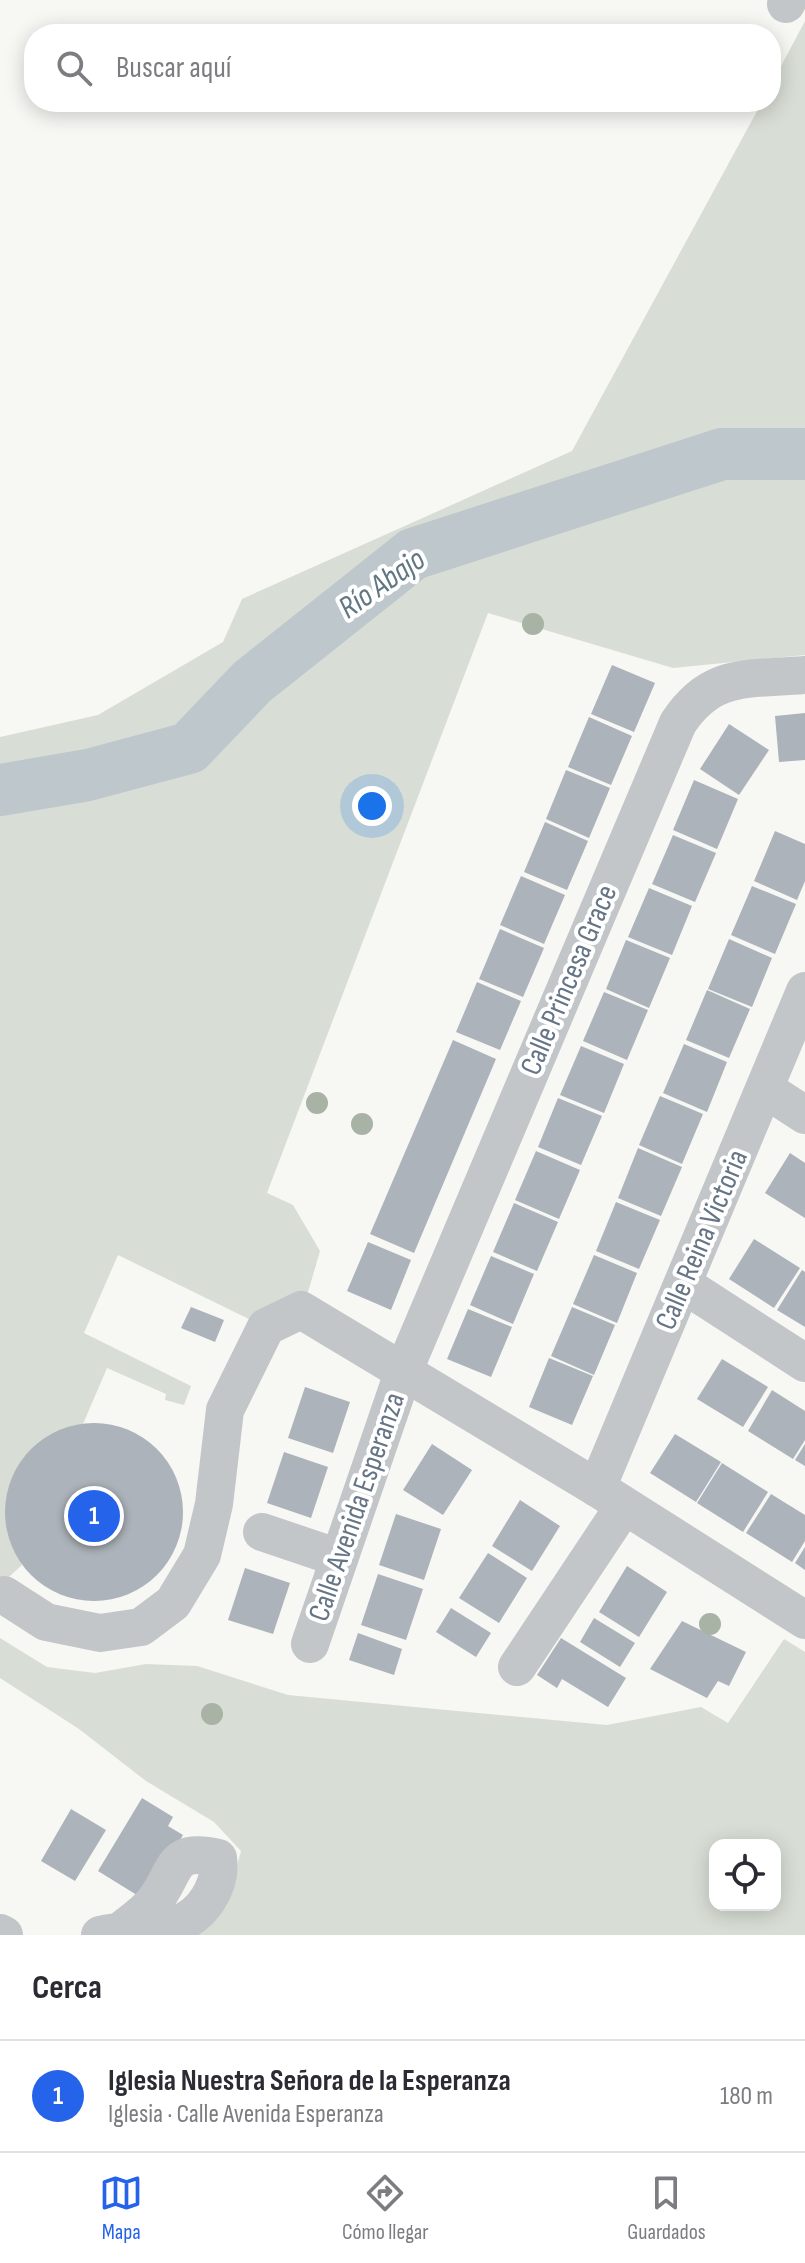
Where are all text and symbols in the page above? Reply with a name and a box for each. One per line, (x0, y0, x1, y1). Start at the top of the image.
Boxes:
search box (24, 24, 781, 112)
icon: search (52, 46, 96, 90)
text: Buscar aquí (116, 50, 231, 86)
water label: Río Abajo (331, 540, 433, 628)
your location (352, 786, 392, 826)
street label: Calle Princesa Grace (513, 880, 625, 1080)
street label: Calle Reina Victoria (648, 1145, 756, 1335)
street label: Calle Avenida Esperanza (301, 1388, 413, 1626)
pin: 1 (68, 1486, 120, 1546)
map controls (709, 1839, 781, 1911)
button: locate (709, 1839, 781, 1911)
text: Cerca (32, 1967, 102, 2008)
text: Iglesia Nuestra Señora de la Esperanza (108, 2063, 511, 2099)
text: 1 (53, 2081, 63, 2112)
text: 180 m (720, 2081, 773, 2112)
text: Iglesia · Calle Avenida Esperanza (108, 2099, 384, 2130)
tab: Mapa (99, 2171, 143, 2246)
tab: Cómo llegar (342, 2171, 429, 2246)
tab: Guardados (627, 2171, 706, 2246)

